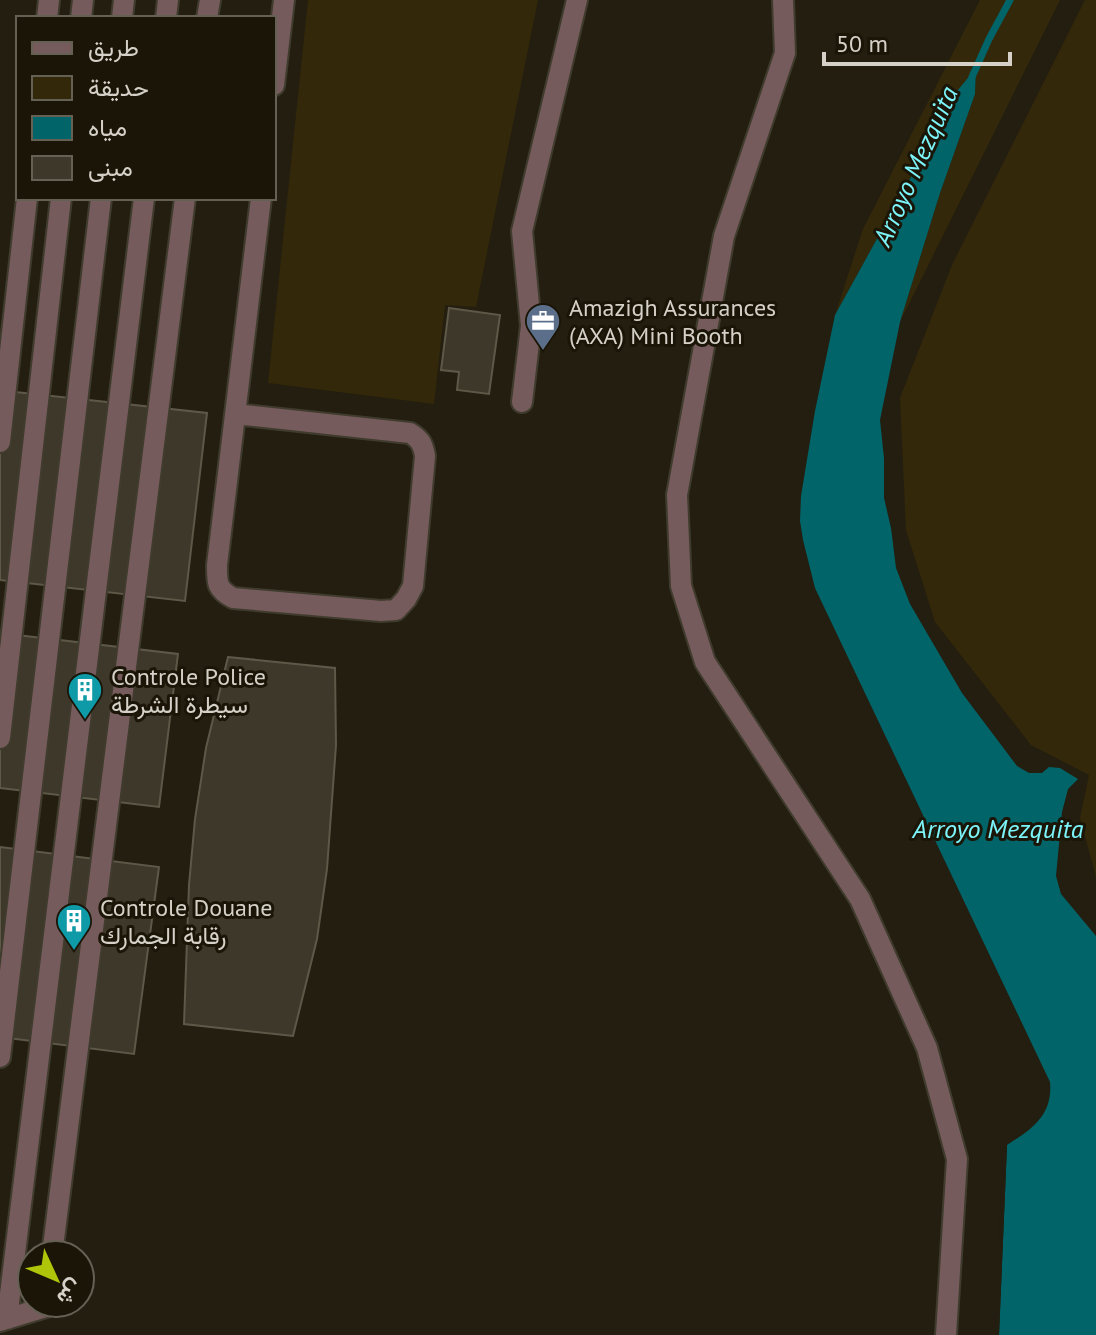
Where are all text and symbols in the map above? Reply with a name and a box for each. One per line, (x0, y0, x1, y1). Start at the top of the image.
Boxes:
legend (16, 16, 276, 200)
scale bar (824, 16, 1010, 66)
text: 50 m (836, 28, 888, 59)
text: طريق (88, 32, 139, 63)
text: حديقة (88, 72, 149, 103)
water label: Arroyo Mezquita (865, 81, 965, 252)
text: مياه (88, 112, 127, 143)
text: مبنى (88, 152, 133, 183)
place label: Amazigh Assurances (AXA) Mini Booth (569, 292, 776, 351)
office icon: Amazigh Assurances (AXA) Mini Booth (524, 302, 562, 352)
place label: Controle Police سيطرة الشرطة (111, 661, 266, 720)
building icon: Controle Police سيطرة الشرطة (66, 671, 104, 721)
water label: Arroyo Mezquita (912, 812, 1084, 845)
place label: Controle Douane رقابة الجمارك (100, 892, 272, 951)
building icon: Controle Douane رقابة الجمارك (55, 902, 93, 952)
north arrow (16, 1239, 96, 1319)
text: ش (51, 1274, 90, 1312)

